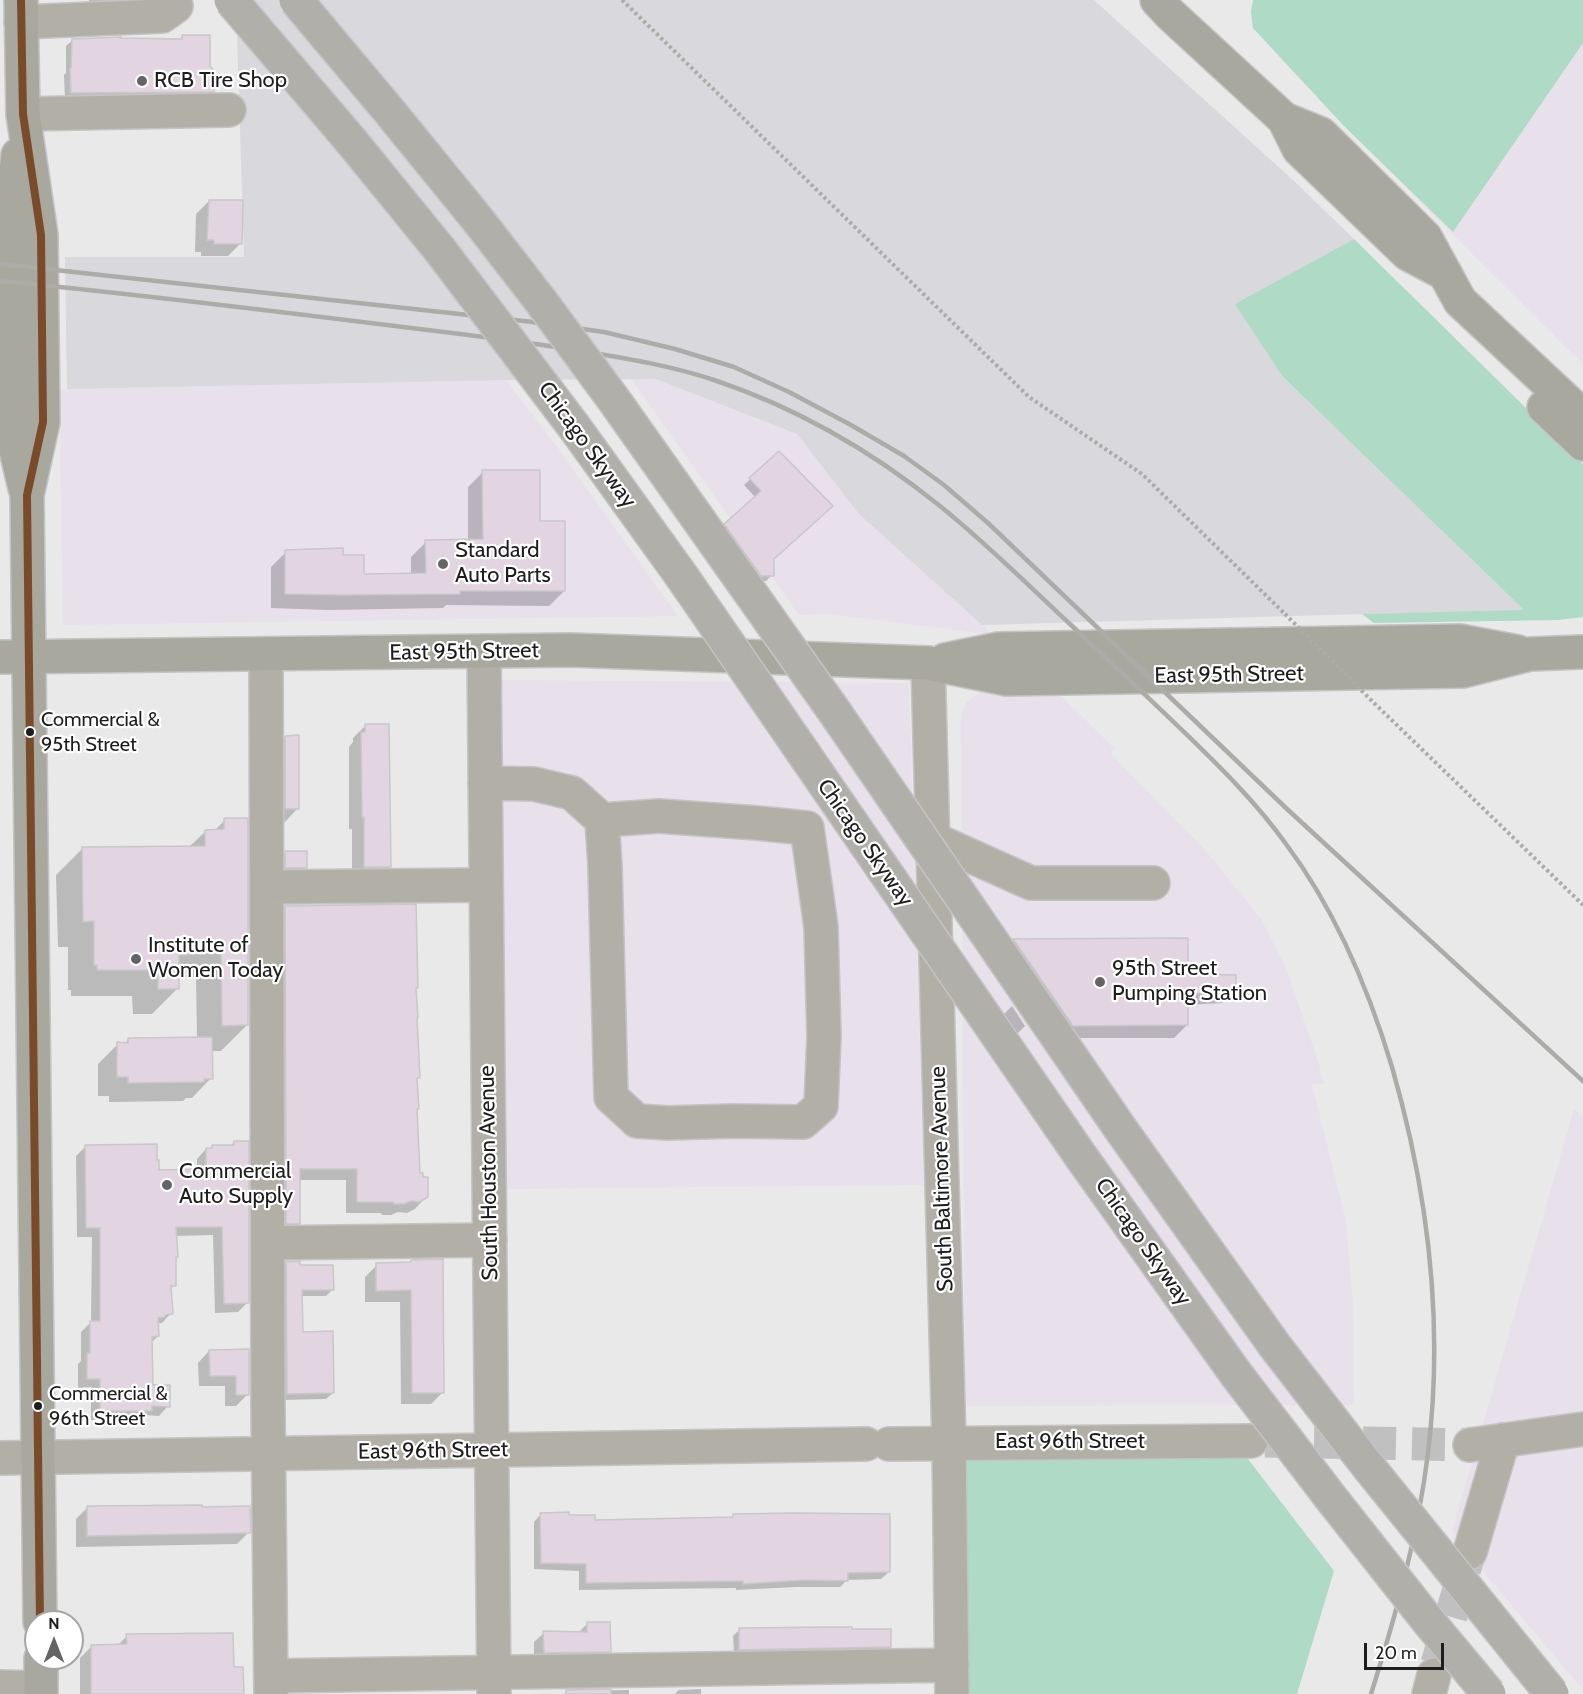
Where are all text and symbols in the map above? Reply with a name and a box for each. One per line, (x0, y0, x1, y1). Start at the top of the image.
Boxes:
place label: RCB Tire Shop (154, 68, 287, 94)
marker: RCB Tire Shop (135, 74, 149, 88)
street label: Chicago Skyway (532, 377, 642, 513)
place label: Standard Auto Parts (455, 538, 551, 590)
marker: Standard Auto Parts (436, 557, 450, 571)
street label: East 95th Street (389, 637, 539, 667)
street label: East 95th Street (1154, 660, 1304, 690)
place label: Commercial & 95th Street (41, 708, 160, 755)
marker: Commercial & 95th Street (24, 726, 36, 738)
street label: Chicago Skyway (811, 774, 919, 912)
place label: Institute of Women Today (148, 933, 283, 984)
marker: Institute of Women Today (129, 952, 143, 966)
place label: 95th Street Pumping Station (1112, 956, 1267, 1008)
marker: 95th Street Pumping Station (1093, 975, 1107, 989)
street label: South Houston Avenue (474, 1065, 504, 1281)
street label: South Baltimore Avenue (925, 1066, 959, 1292)
place label: Commercial Auto Supply (179, 1159, 293, 1210)
street label: Chicago Skyway (1089, 1173, 1197, 1311)
marker: Commercial Auto Supply (160, 1178, 174, 1192)
place label: Commercial & 96th Street (49, 1382, 168, 1429)
marker: Commercial & 96th Street (32, 1400, 44, 1412)
street label: East 96th Street (995, 1429, 1145, 1455)
street label: East 96th Street (358, 1436, 508, 1466)
north arrow (24, 1610, 84, 1670)
text: N (48, 1614, 60, 1633)
scale bar (1367, 1631, 1446, 1669)
text: 20 m (1375, 1642, 1417, 1664)

